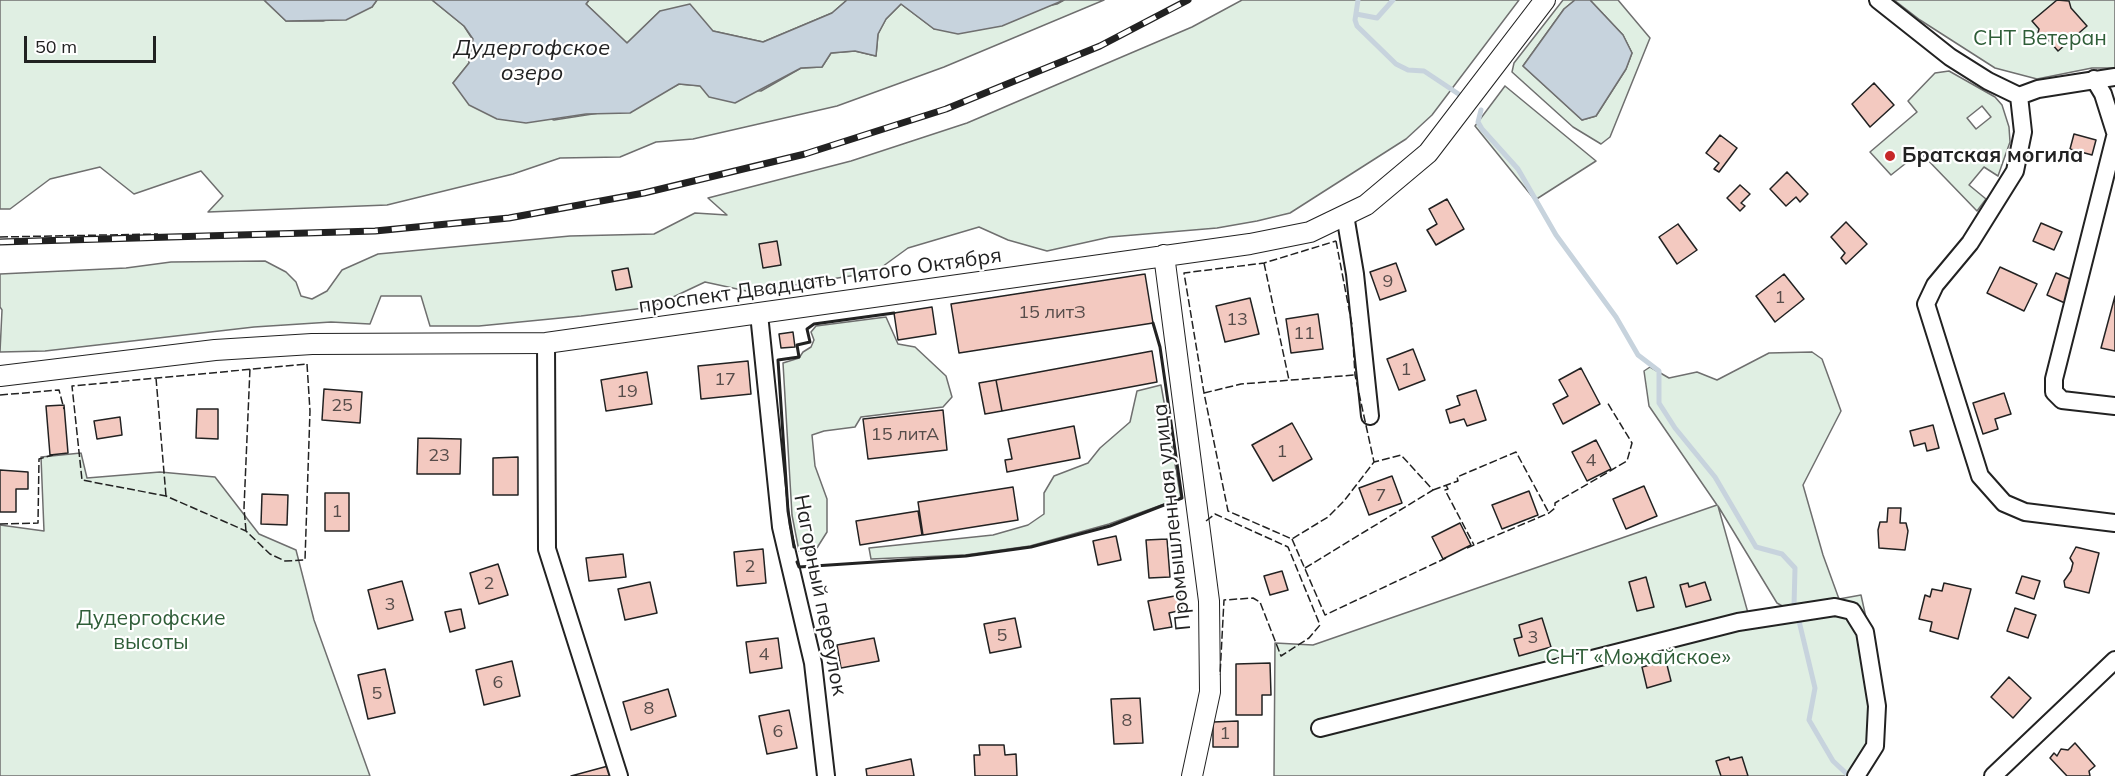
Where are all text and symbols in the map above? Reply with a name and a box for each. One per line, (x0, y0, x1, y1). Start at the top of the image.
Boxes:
scale bar (27, 24, 159, 62)
park label: СНТ Ветеран (1973, 26, 2107, 52)
text: 50 m (35, 35, 77, 58)
water label: Дудергофское озеро (454, 35, 610, 86)
place label: Братская могила (1902, 143, 2083, 169)
marker: Братская могила (1883, 149, 1897, 163)
street label: проспект Двадцать Пятого Октября (637, 243, 1003, 319)
house number: 9 (1383, 271, 1393, 293)
house number: 1 (1775, 287, 1785, 309)
house number: 15 литЗ (1018, 302, 1086, 324)
house number: 13 (1226, 309, 1248, 331)
house number: 11 (1293, 323, 1315, 345)
house number: 1 (1401, 359, 1411, 381)
house number: 17 (714, 369, 736, 391)
house number: 19 (616, 381, 638, 403)
house number: 25 (331, 395, 353, 417)
street label: Промышленная улица (1148, 402, 1196, 632)
house number: 15 литА (871, 424, 939, 446)
house number: 1 (1277, 441, 1287, 463)
house number: 23 (428, 445, 450, 467)
house number: 4 (1586, 450, 1596, 472)
house number: 7 (1376, 485, 1386, 507)
street label: Нагорный переулок (788, 492, 852, 698)
house number: 1 (332, 501, 342, 523)
house number: 2 (745, 556, 755, 578)
house number: 2 (484, 573, 494, 595)
house number: 3 (385, 594, 395, 616)
park label: Дудергофские высоты (76, 606, 226, 656)
house number: 5 (997, 625, 1007, 647)
house number: 3 (1528, 627, 1538, 649)
house number: 4 (759, 644, 769, 666)
park label: СНТ «Можайское» (1545, 645, 1731, 671)
house number: 6 (493, 672, 503, 694)
house number: 5 (372, 683, 382, 705)
house number: 8 (644, 698, 654, 720)
house number: 8 (1122, 710, 1132, 732)
house number: 6 (773, 721, 783, 743)
house number: 1 (1220, 723, 1230, 745)

